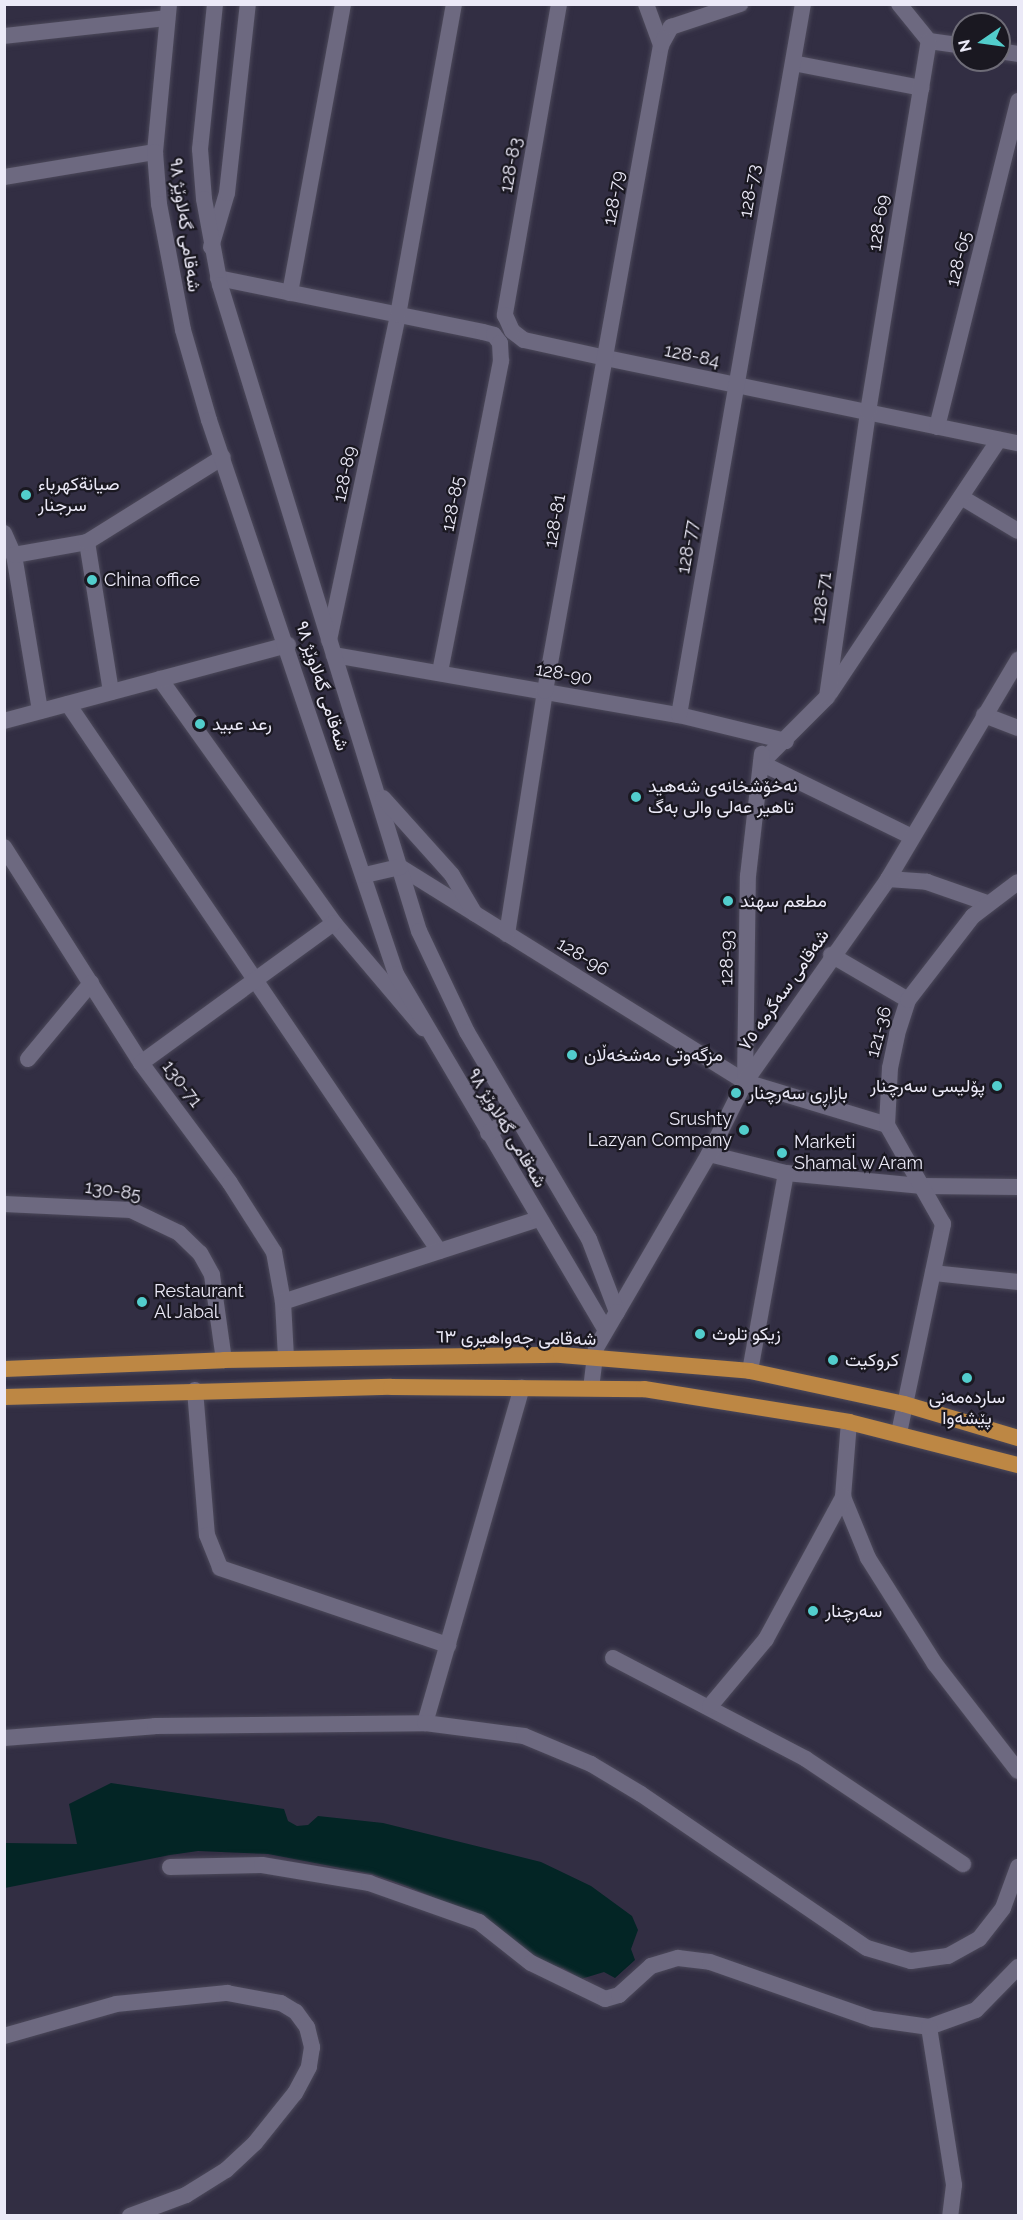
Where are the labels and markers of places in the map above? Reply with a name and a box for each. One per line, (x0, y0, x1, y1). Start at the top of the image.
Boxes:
place label: صيانةكهرباء سرجنار (38, 474, 120, 516)
marker: صيانةكهرباء سرجنار (19, 488, 33, 502)
place label: China office (104, 569, 200, 591)
marker: China office (85, 573, 99, 587)
place label: رعد عبيد (212, 713, 272, 735)
marker: رعد عبيد (193, 717, 207, 731)
place label: نەخۆشخانەی شەهید تاهیر عەلی والی بەگ (648, 776, 798, 818)
marker: نەخۆشخانەی شەهید تاهیر عەلی والی بەگ (629, 790, 643, 804)
place label: مطعم سهند (740, 890, 827, 912)
marker: مطعم سهند (721, 894, 735, 908)
place label: مزگەوتی مەشخەڵان (584, 1044, 723, 1066)
marker: مزگەوتی مەشخەڵان (565, 1048, 579, 1062)
place label: پۆلیسی سەرچنار (870, 1075, 985, 1097)
marker: پۆلیسی سەرچنار (990, 1079, 1004, 1093)
place label: بازاڕی سەرچنار (748, 1082, 848, 1104)
marker: بازاڕی سەرچنار (729, 1086, 743, 1100)
place label: Srushty Lazyan Company (588, 1109, 732, 1152)
marker: Srushty Lazyan Company (737, 1123, 751, 1137)
place label: Marketi Shamal w Aram (794, 1132, 925, 1174)
marker: Marketi Shamal w Aram (775, 1146, 789, 1160)
place label: Restaurant Al Jabal (154, 1281, 244, 1324)
marker: Restaurant Al Jabal (135, 1295, 149, 1309)
place label: زيكو تلوث (712, 1323, 781, 1345)
marker: زيكو تلوث (693, 1327, 707, 1341)
place label: كروكيت (845, 1349, 899, 1371)
marker: كروكيت (826, 1353, 840, 1367)
marker: ساردەمەنی پێشەوا (960, 1371, 974, 1385)
place label: ساردەمەنی پێشەوا (929, 1387, 1005, 1430)
place label: سەرچنار (825, 1600, 882, 1622)
marker: سەرچنار (806, 1604, 820, 1618)

